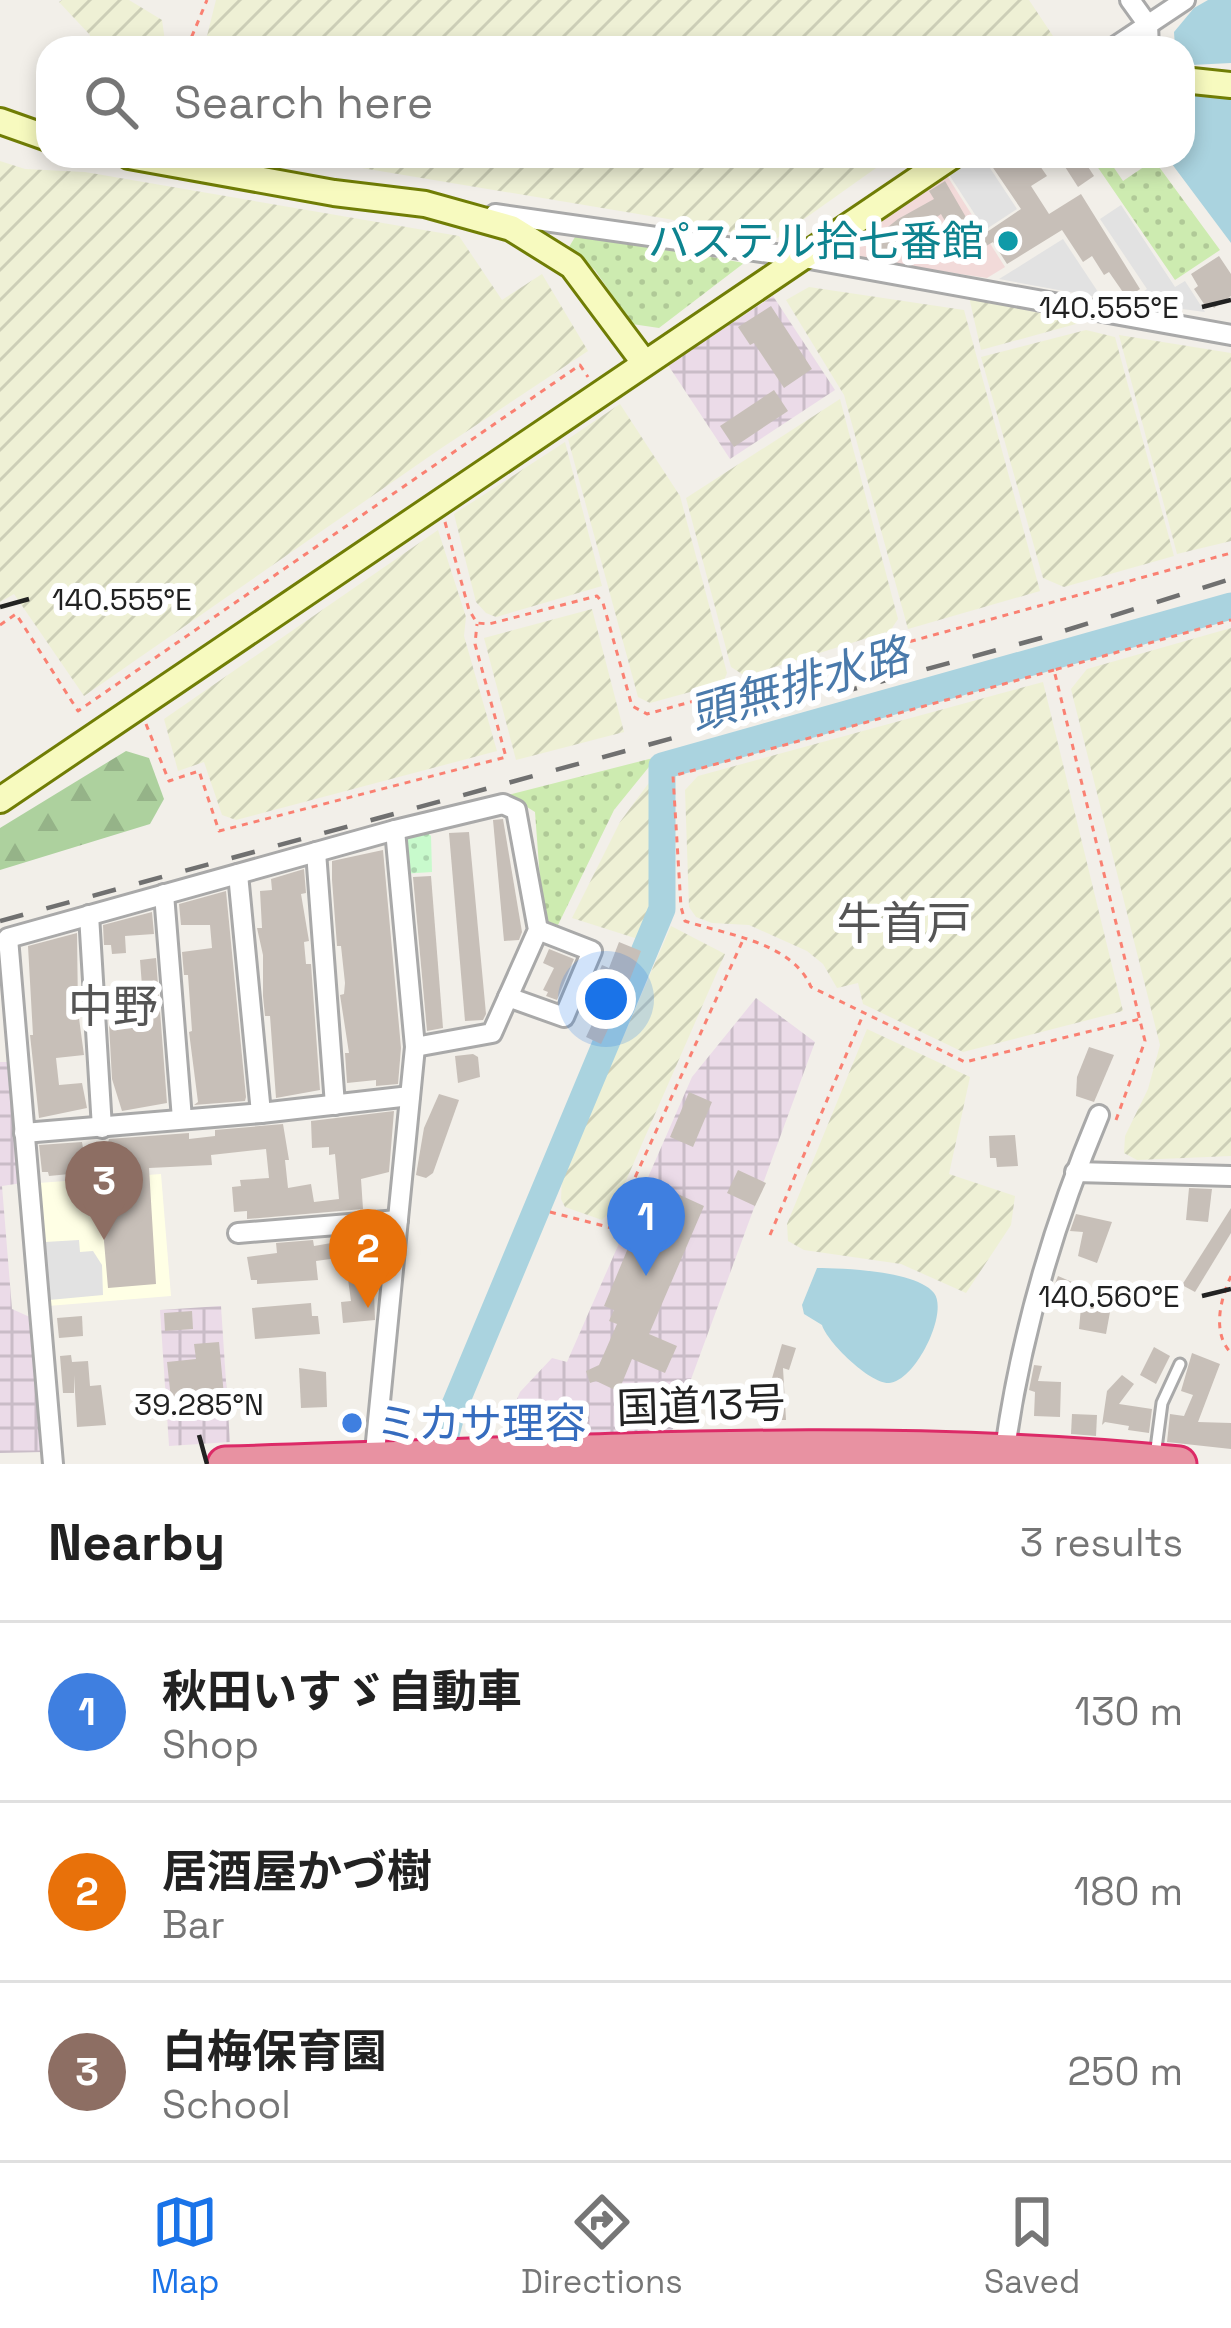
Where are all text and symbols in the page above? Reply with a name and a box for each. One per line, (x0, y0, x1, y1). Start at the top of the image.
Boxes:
search box (36, 36, 1195, 168)
icon: search (78, 69, 144, 135)
text: Search here (174, 74, 433, 131)
place label: パステル拾七番館 (648, 215, 984, 268)
marker: パステル拾七番館 (995, 228, 1021, 254)
text: 140.555°E (1039, 288, 1179, 327)
text: 140.555°E (52, 580, 192, 619)
water label: 頭無排水路 (683, 625, 919, 743)
district label: 牛首戸 (836, 895, 972, 952)
your location (576, 969, 636, 1029)
district label: 中野 (68, 978, 158, 1035)
pin: 3 (65, 1141, 143, 1240)
pin: 1 (607, 1177, 685, 1276)
pin: 2 (329, 1209, 407, 1308)
text: 140.560°E (1038, 1277, 1180, 1316)
street label: 国道13号 (616, 1376, 786, 1435)
text: 39.285°N (134, 1385, 264, 1424)
place label: ミカサ理容 (376, 1397, 586, 1450)
marker: ミカサ理容 (339, 1410, 365, 1436)
text: Nearby (48, 1510, 225, 1575)
text: 3 results (1020, 1518, 1183, 1567)
text: 秋田いすゞ自動車 (162, 1663, 522, 1720)
text: 1 (78, 1687, 96, 1736)
text: 130 m (1075, 1687, 1183, 1736)
text: Shop (162, 1720, 259, 1769)
text: 居酒屋かづ樹 (162, 1843, 432, 1900)
text: 2 (75, 1867, 99, 1916)
text: 180 m (1074, 1867, 1183, 1916)
text: Bar (162, 1900, 225, 1949)
text: 白梅保育園 (162, 2023, 387, 2080)
text: 3 (75, 2047, 99, 2096)
text: 250 m (1068, 2047, 1183, 2096)
text: School (162, 2080, 291, 2129)
tab: Map (151, 2189, 219, 2303)
tab: Directions (521, 2189, 683, 2303)
tab: Saved (984, 2189, 1080, 2303)

